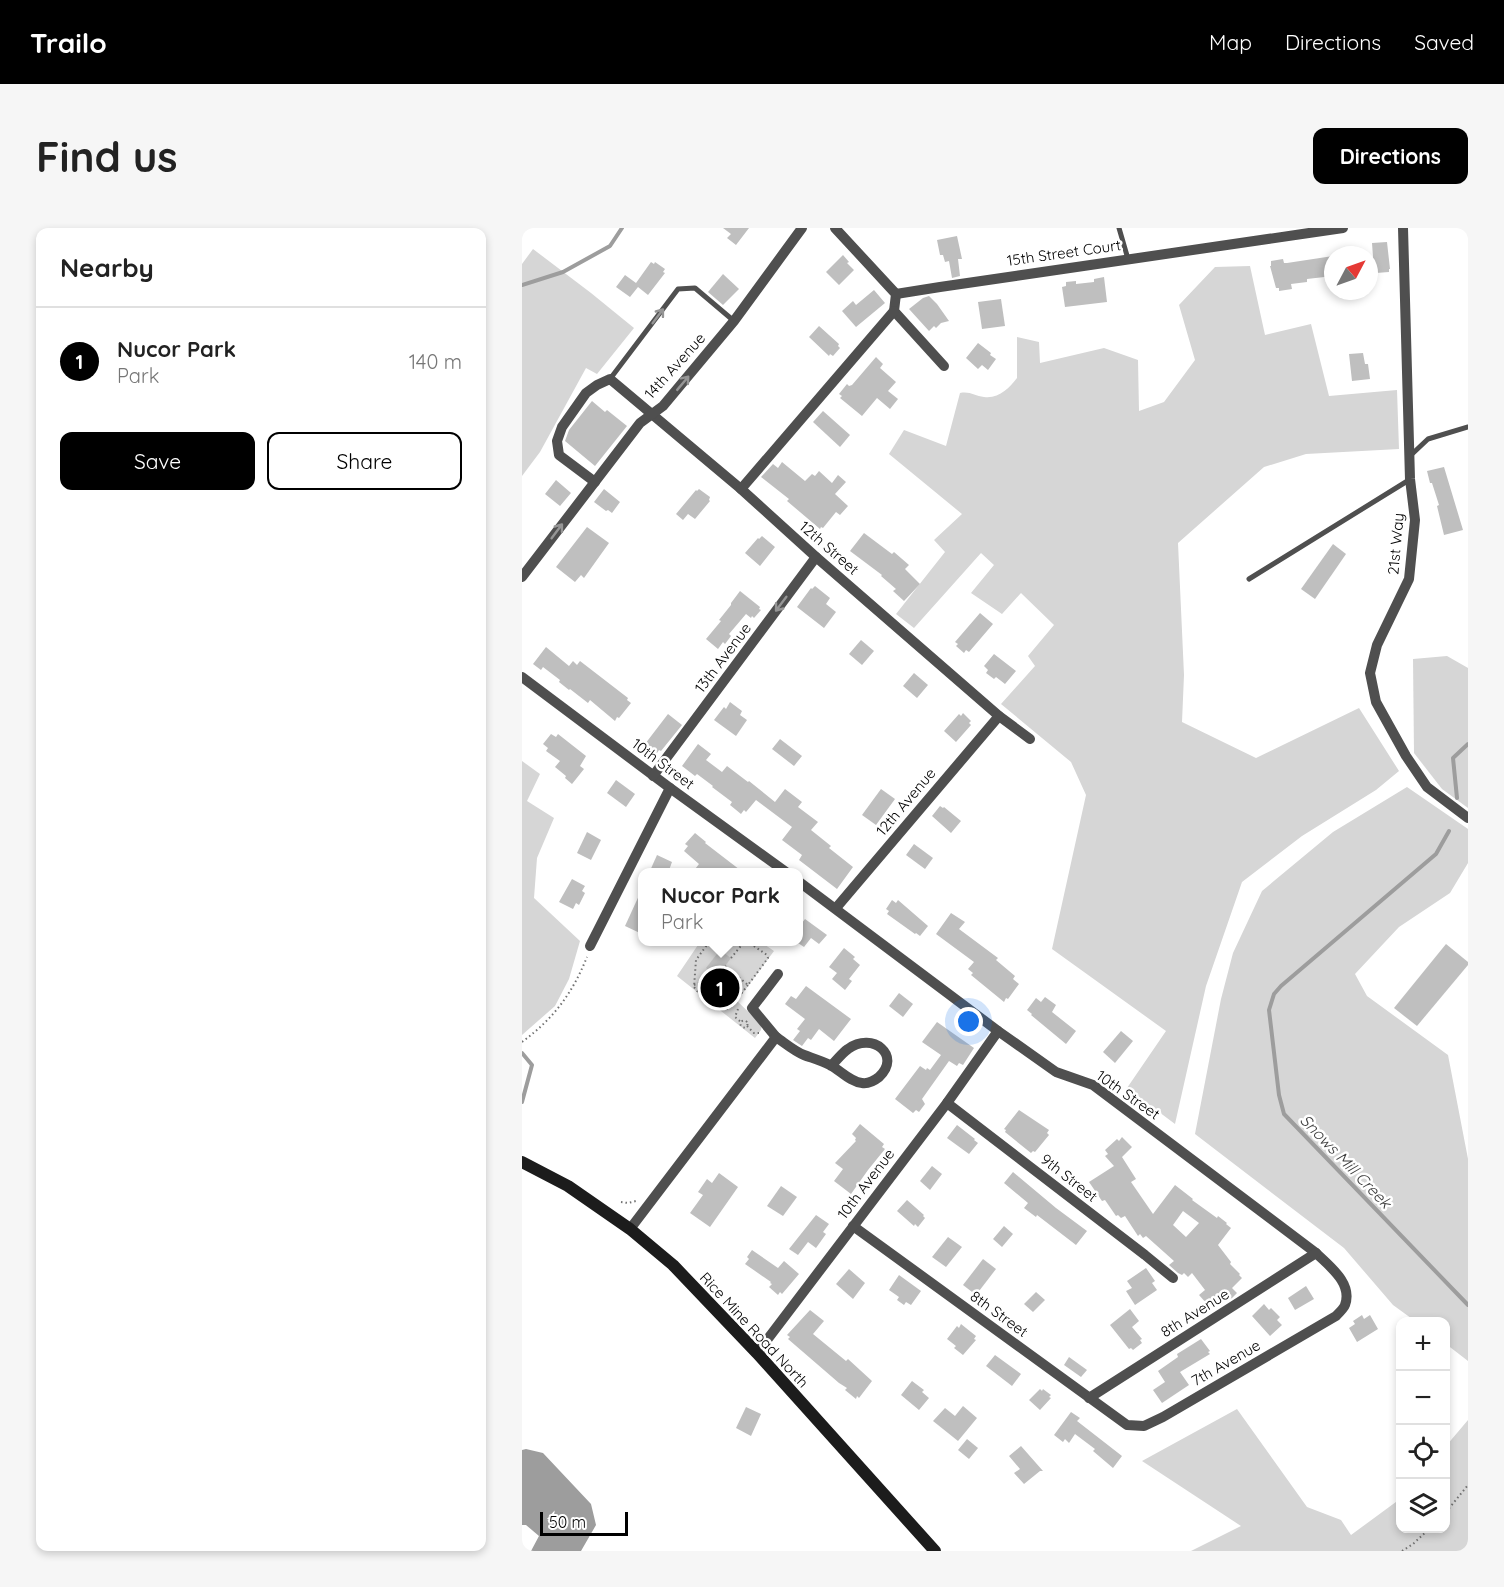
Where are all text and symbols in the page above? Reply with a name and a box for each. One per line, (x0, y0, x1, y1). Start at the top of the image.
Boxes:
text: Trailo (30, 25, 107, 60)
text: Map (1209, 29, 1252, 55)
text: Directions (1285, 29, 1381, 55)
text: Saved (1414, 29, 1474, 55)
button: Directions (1313, 128, 1468, 184)
text: Find us (36, 130, 178, 183)
street label: 15th Street Court (1006, 235, 1122, 270)
north arrow (1324, 246, 1378, 300)
text: Nearby (60, 251, 154, 284)
one-way arrow (652, 308, 664, 324)
street label: 14th Avenue (640, 329, 709, 403)
text: Nucor Park (117, 335, 236, 363)
text: 1 (76, 349, 83, 374)
text: 140 m (409, 349, 462, 374)
text: Park (117, 363, 159, 388)
one-way arrow (676, 375, 689, 391)
button: Save (60, 432, 255, 490)
button: Share (267, 432, 462, 490)
street label: 21st Way (1383, 512, 1408, 576)
street label: 12th Street (796, 517, 863, 579)
one-way arrow (551, 523, 564, 539)
one-way arrow (775, 596, 788, 612)
street label: 13th Avenue (690, 619, 755, 696)
street label: 10th Street (628, 734, 698, 793)
street label: 12th Avenue (872, 764, 940, 840)
popup (638, 868, 803, 946)
text: Nucor Park (661, 881, 780, 909)
text: Park (661, 909, 703, 934)
pin: 1 (700, 966, 740, 1011)
your location (954, 1007, 983, 1036)
street label: 10th Street (1093, 1066, 1164, 1123)
water label: Snows Mill Creek (1296, 1110, 1397, 1213)
street label: 10th Avenue (833, 1145, 898, 1223)
street label: 9th Street (1037, 1149, 1102, 1206)
street label: Rice Mine Road North (696, 1268, 813, 1391)
street label: 8th Avenue (1157, 1284, 1232, 1341)
street label: 8th Street (967, 1286, 1032, 1341)
map controls (1396, 1317, 1450, 1533)
button: + (1396, 1317, 1450, 1371)
street label: 7th Avenue (1188, 1335, 1264, 1390)
button: − (1396, 1371, 1450, 1425)
button: locate (1396, 1425, 1450, 1479)
button: layers (1396, 1479, 1450, 1533)
scale bar (540, 1509, 628, 1536)
text: 50 m (549, 1512, 586, 1532)

